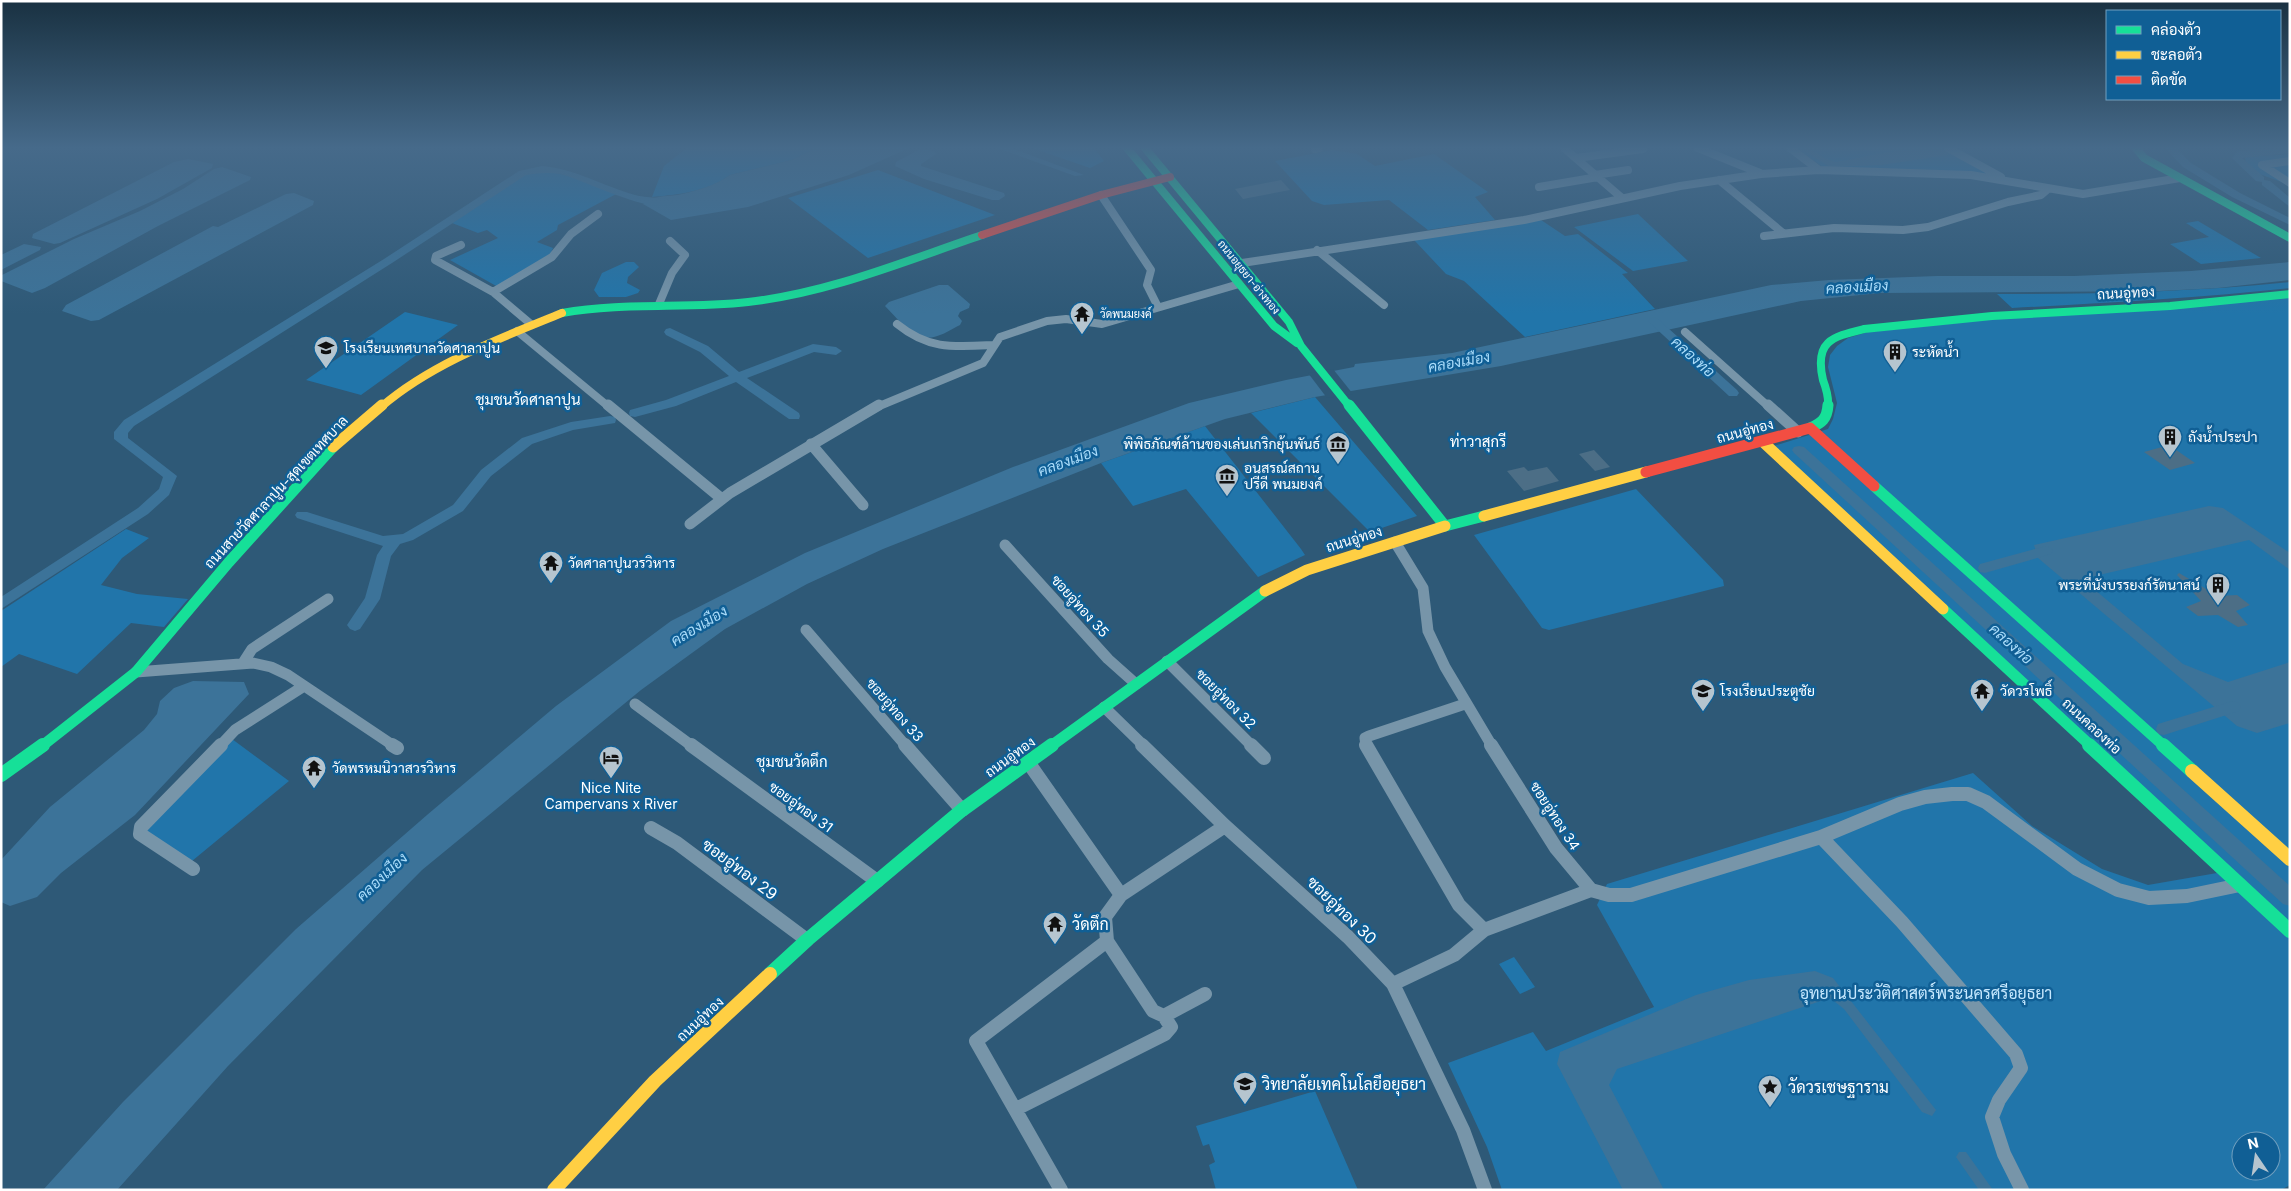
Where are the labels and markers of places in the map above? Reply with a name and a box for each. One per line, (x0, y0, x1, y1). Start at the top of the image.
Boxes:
temple icon: วัดพนมยงค์ (1069, 301, 1095, 335)
place label: วัดพนมยงค์ (1100, 306, 1152, 321)
school or university icon: โรงเรียนเทศบาลวัดศาลาปูน (313, 335, 339, 369)
place label: โรงเรียนเทศบาลวัดศาลาปูน (343, 339, 500, 358)
building icon: ระหัดน้ำ (1882, 339, 1908, 373)
place label: ระหัดน้ำ (1912, 340, 1959, 360)
building icon: ถังน้ำประปา (2157, 424, 2183, 458)
place label: ถังน้ำประปา (2188, 425, 2258, 445)
museum icon: พิพิธภัณฑ์ล้านของเล่นเกริกยุ้นพันธ์ (1325, 431, 1351, 465)
place label: พิพิธภัณฑ์ล้านของเล่นเกริกยุ้นพันธ์ (1123, 435, 1320, 454)
place label: อนุสรณ์สถาน ปรีดี พนมยงค์ (1244, 459, 1323, 492)
museum icon: อนุสรณ์สถาน ปรีดี พนมยงค์ (1214, 463, 1240, 497)
temple icon: วัดศาลาปูนวรวิหาร (538, 550, 564, 584)
place label: วัดศาลาปูนวรวิหาร (568, 554, 675, 573)
building icon: พระที่นั่งบรรยงก์รัตนาสน์ (2205, 572, 2231, 606)
place label: พระที่นั่งบรรยงก์รัตนาสน์ (2058, 573, 2200, 593)
school or university icon: โรงเรียนประตูชัย (1690, 678, 1716, 712)
temple icon: วัดวรโพธิ์ (1969, 678, 1995, 712)
place label: วัดวรโพธิ์ (2000, 679, 2053, 699)
place label: โรงเรียนประตูชัย (1719, 682, 1815, 701)
hotel icon: Nice Nite Campervans x River (598, 745, 624, 779)
temple icon: วัดพรหมนิวาสวรวิหาร (301, 755, 327, 789)
place label: วัดพรหมนิวาสวรวิหาร (332, 759, 457, 776)
place label: Nice Nite Campervans x River (545, 779, 677, 812)
temple icon: วัดตึก (1042, 911, 1068, 945)
place label: วัดตึก (1072, 914, 1109, 934)
school or university icon: วิทยาลัยเทคโนโลยีอยุธยา (1232, 1071, 1258, 1105)
place label: วิทยาลัยเทคโนโลยีอยุธยา (1261, 1073, 1426, 1096)
place icon: วัดวรเชษฐาราม (1757, 1074, 1783, 1108)
place label: วัดวรเชษฐาราม (1788, 1077, 1889, 1098)

